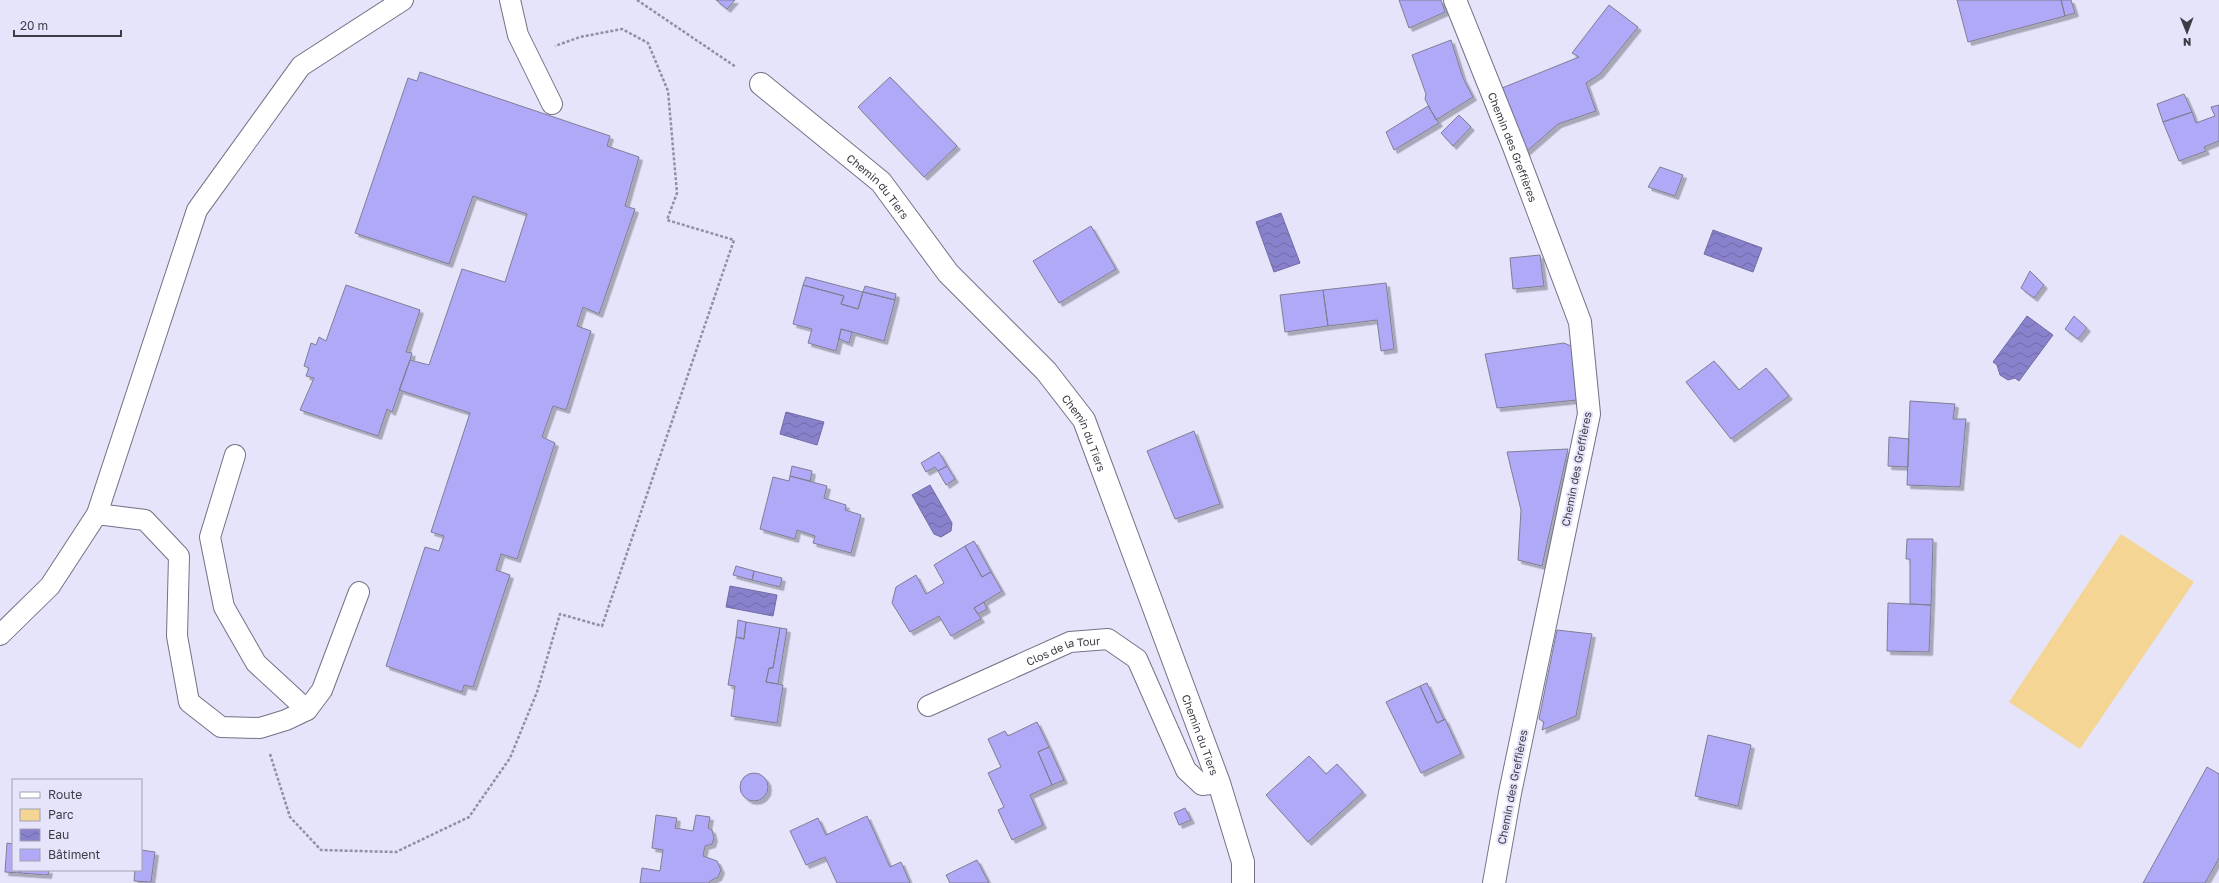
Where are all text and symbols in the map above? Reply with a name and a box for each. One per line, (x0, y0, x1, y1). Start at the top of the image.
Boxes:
scale bar (14, 12, 121, 38)
north arrow (2167, 12, 2207, 52)
text: 20 m (20, 18, 48, 33)
text: N (2183, 36, 2191, 49)
street label: Chemin des Greffières (1486, 90, 1541, 204)
street label: Chemin du Tiers (845, 151, 912, 221)
street label: Chemin du Tiers (1060, 391, 1109, 473)
street label: Chemin des Greffières (1558, 410, 1594, 527)
street label: Clos de la Tour (1024, 633, 1101, 668)
street label: Chemin du Tiers (1180, 692, 1222, 777)
street label: Chemin des Greffières (1494, 728, 1530, 845)
legend (12, 779, 142, 871)
text: Route (48, 787, 82, 802)
text: Parc (48, 807, 74, 822)
text: Eau (48, 827, 69, 842)
text: Bâtiment (48, 847, 101, 862)

